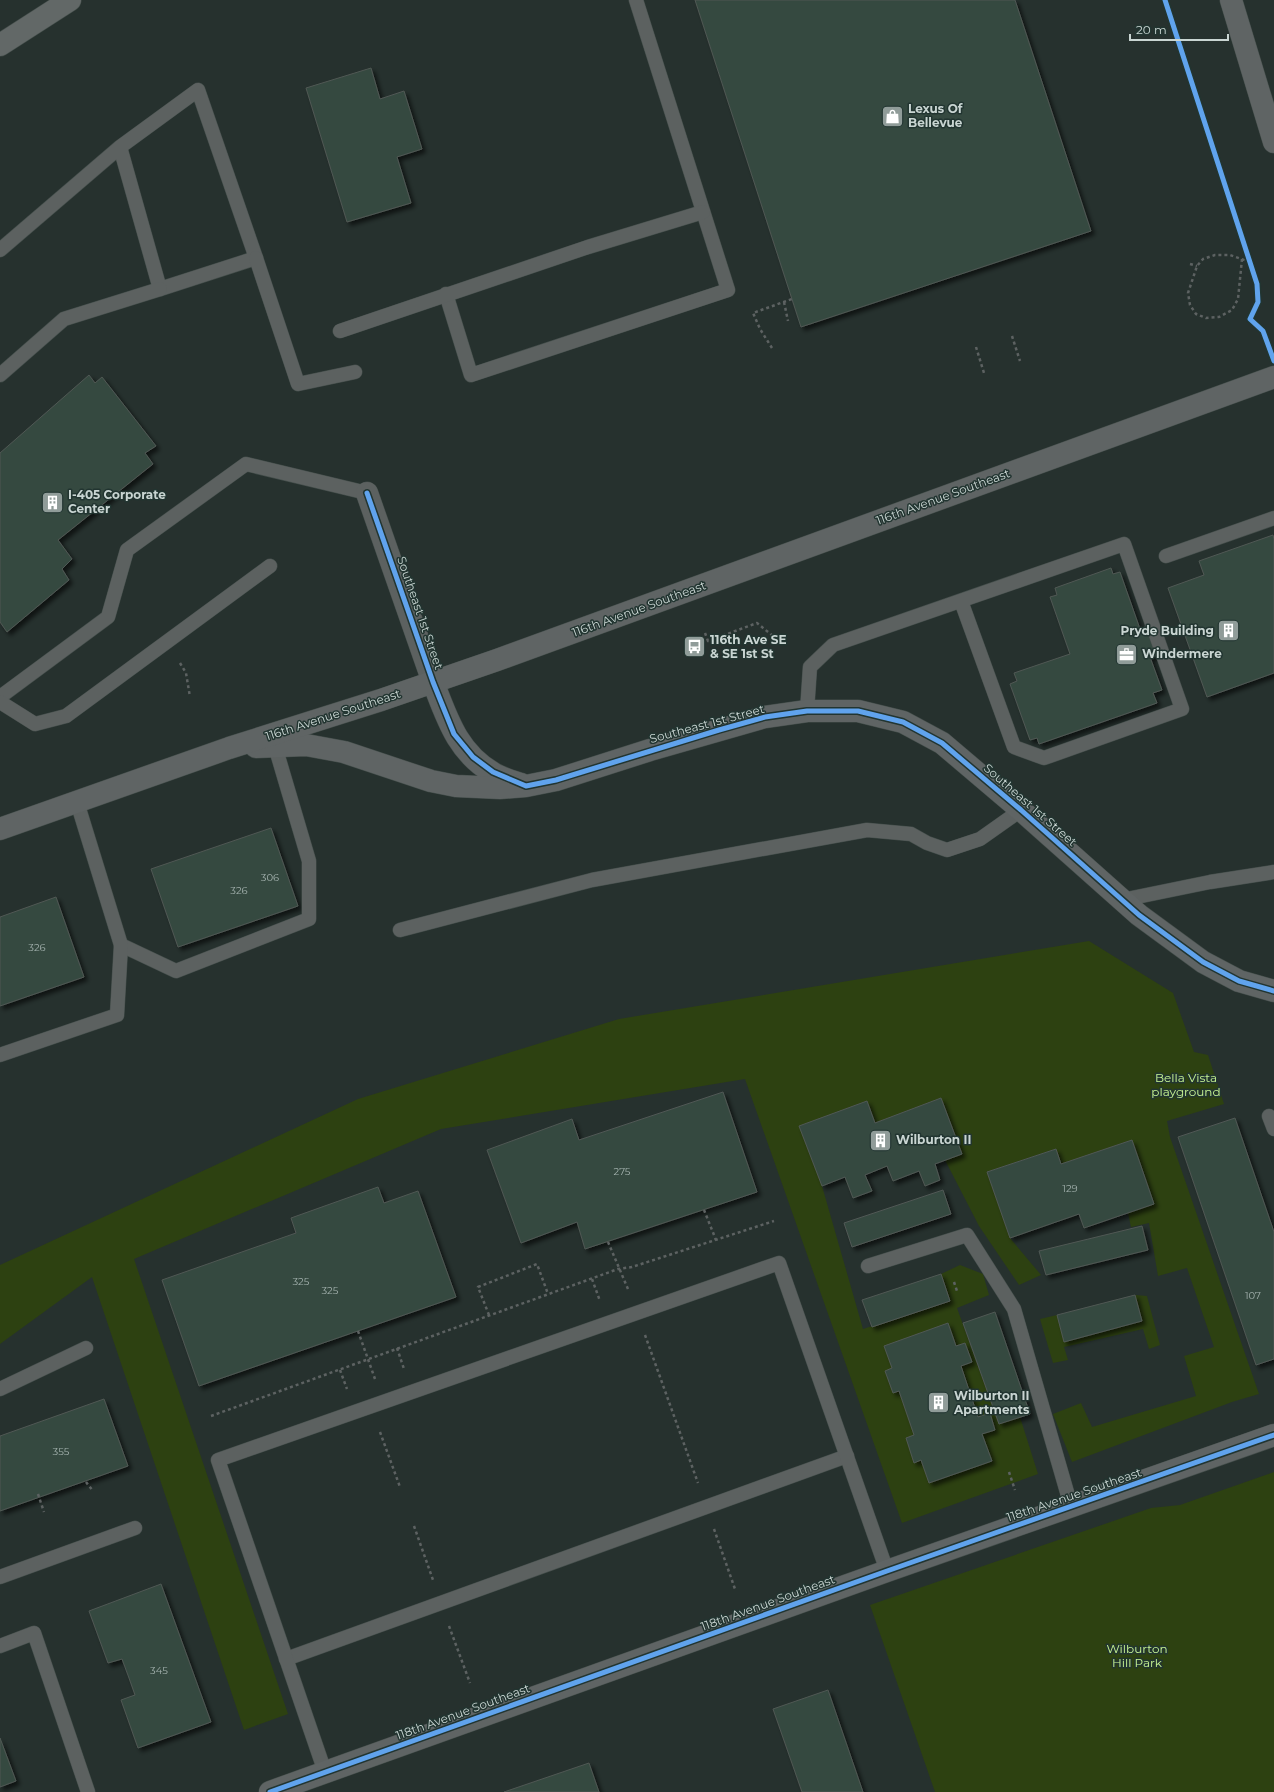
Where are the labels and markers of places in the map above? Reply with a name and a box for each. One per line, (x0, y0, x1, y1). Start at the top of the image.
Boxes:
place label: Lexus Of Bellevue (908, 101, 964, 130)
shop icon: Lexus Of Bellevue (880, 103, 906, 129)
place label: I-405 Corporate Center (68, 487, 166, 516)
building icon: I-405 Corporate Center (40, 489, 66, 515)
building icon: Pryde Building (1216, 618, 1242, 644)
place label: Pryde Building (1121, 623, 1214, 638)
place label: 116th Ave SE & SE 1st St (710, 632, 787, 661)
bus stop icon: 116th Ave SE & SE 1st St (682, 634, 708, 660)
office icon: Windermere (1113, 641, 1139, 667)
place label: Windermere (1142, 646, 1222, 661)
building icon: Wilburton II (868, 1127, 894, 1153)
place label: Wilburton II (896, 1132, 971, 1147)
place label: Wilburton II Apartments (953, 1388, 1030, 1417)
building icon: Wilburton II Apartments (925, 1390, 951, 1416)

